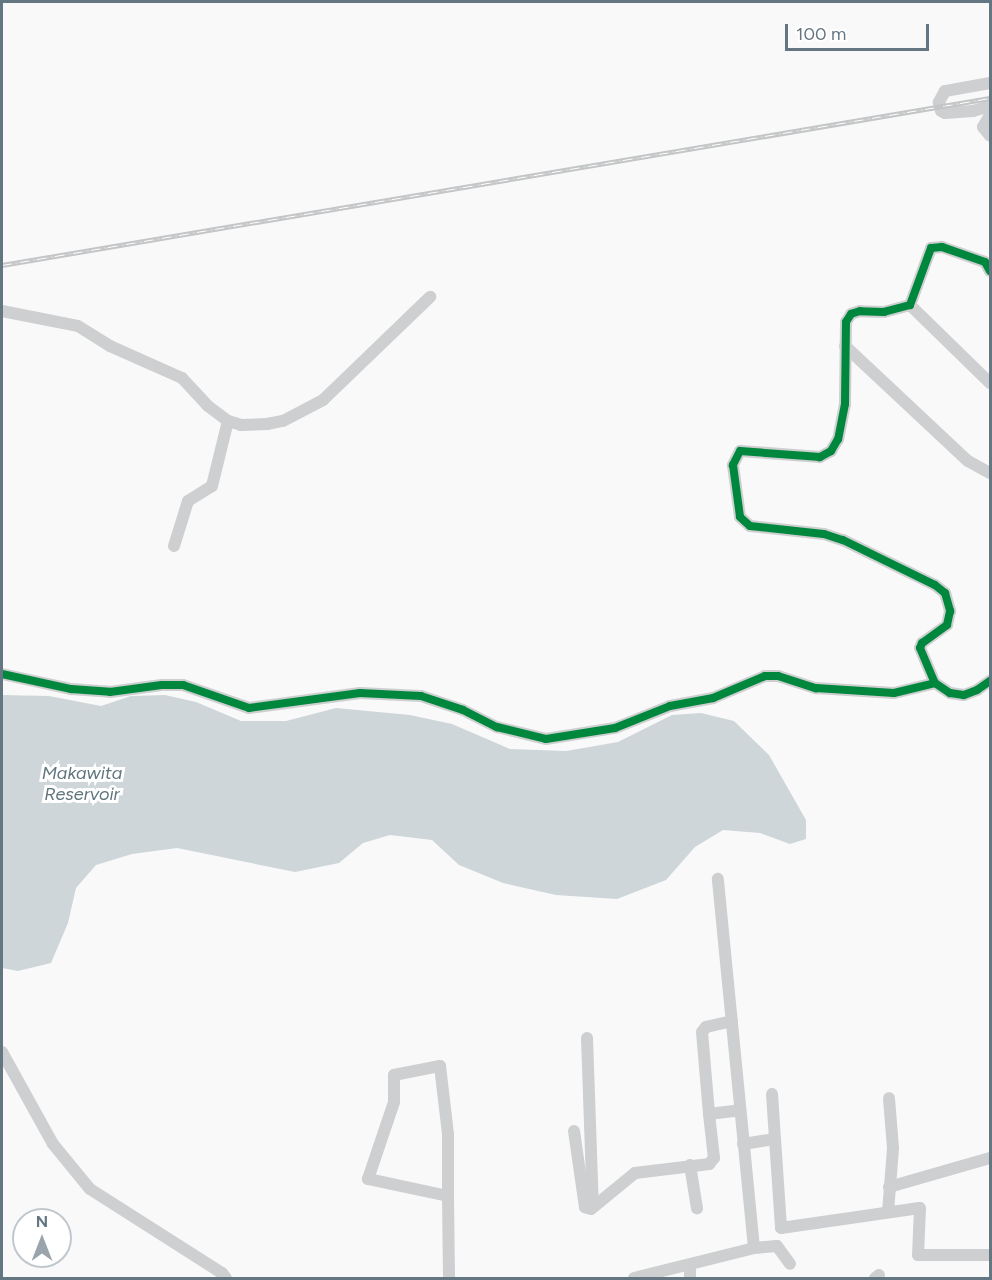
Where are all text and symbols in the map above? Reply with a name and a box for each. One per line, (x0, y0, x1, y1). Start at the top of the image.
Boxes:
scale bar (788, 12, 932, 50)
text: 100 m (796, 23, 846, 45)
water label: Makawita Reservoir (42, 763, 122, 806)
north arrow (12, 1208, 72, 1268)
text: N (36, 1212, 48, 1231)

